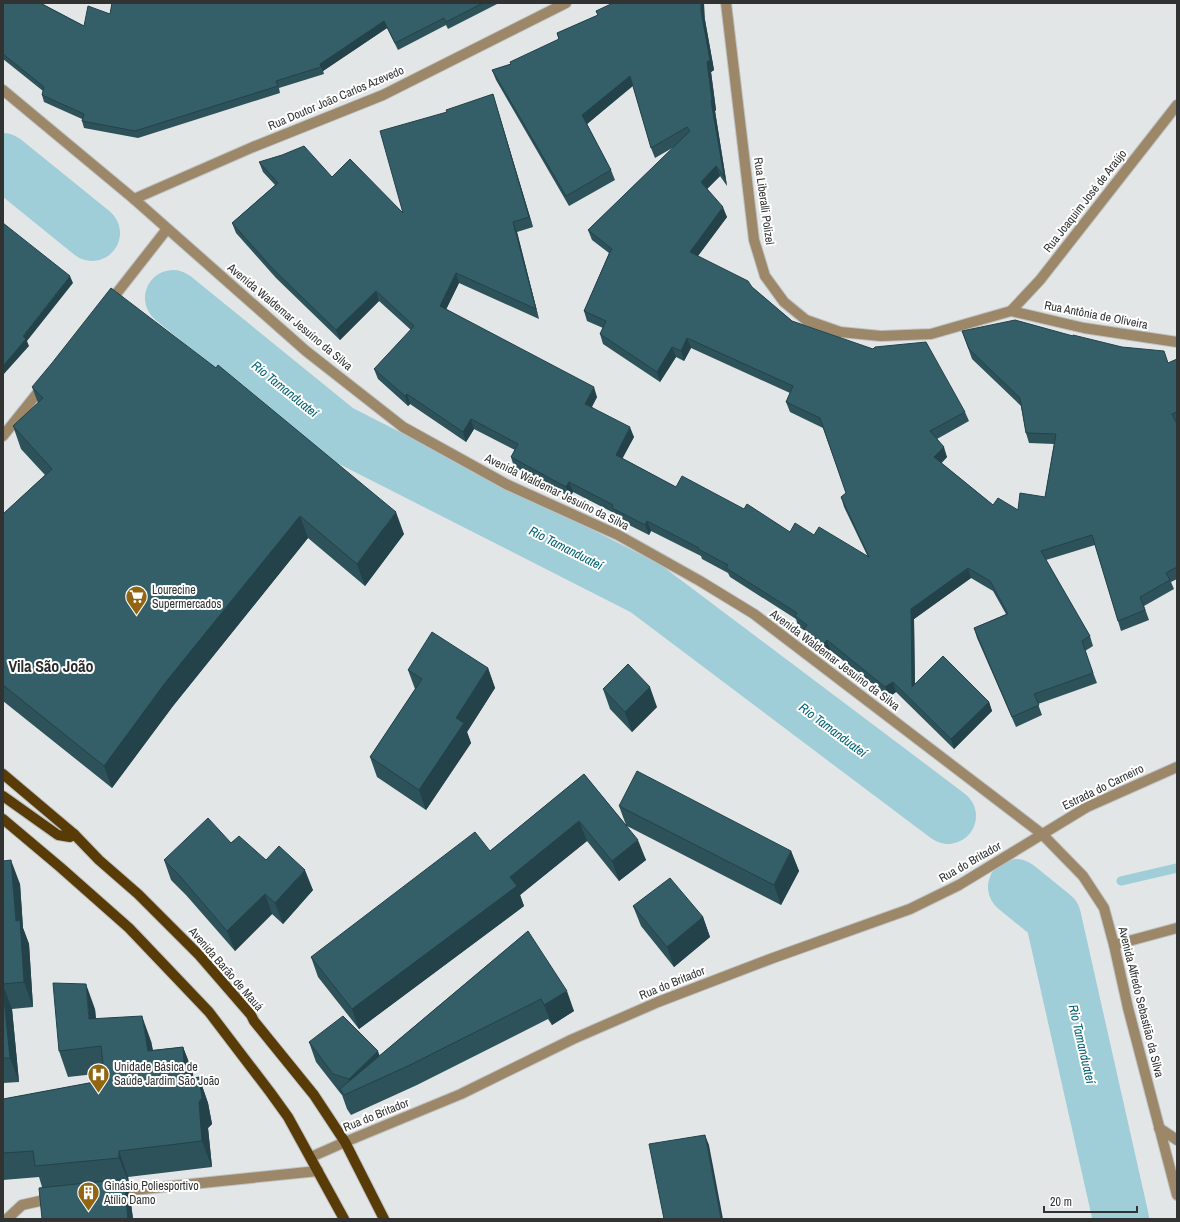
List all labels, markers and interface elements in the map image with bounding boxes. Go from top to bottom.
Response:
street label: Rua Doutor João Carlos Azevedo [266,62,406,134]
street label: Rua Joaquim José de Araújo [1040,146,1130,256]
street label: Rua Liberalli Polizel [750,156,778,246]
street label: Avenida Waldemar Jesuíno da Silva [223,259,356,374]
street label: Rua Antônia de Oliveira [1043,297,1150,333]
water label: Rio Tamanduateí [248,357,323,422]
street label: Avenida Waldemar Jesuíno da Silva [481,450,632,534]
water label: Rio Tamanduateí [526,522,607,574]
place label: Lourecine Supermercados [152,582,222,612]
supermarket icon: Lourecine Supermercados [124,584,150,617]
street label: Avenida Waldemar Jesuíno da Silva [766,605,904,714]
district label: Vila São João [8,655,94,677]
water label: Rio Tamanduateí [796,699,871,762]
street label: Estrada do Carneiro [1060,760,1146,814]
street label: Rua do Britador [936,837,1005,886]
street label: Avenida Barão de Mauá [185,923,267,1015]
street label: Avenida Alfredo Sebastião da Silva [1114,924,1168,1079]
street label: Rua do Britador [637,962,708,1003]
water label: Rio Tamanduateí [1065,1003,1100,1086]
place label: Unidade Básica de Saúde Jardim São João [114,1059,220,1089]
hospital icon: Unidade Básica de Saúde Jardim São João [86,1061,112,1094]
street label: Rua do Britador [341,1094,412,1135]
place label: Ginásio Poliesportivo Atílio Damo [103,1178,199,1208]
building icon: Ginásio Poliesportivo Atílio Damo [76,1180,102,1213]
scale bar [1044,1188,1137,1214]
text: 20 m [1050,1194,1072,1210]

